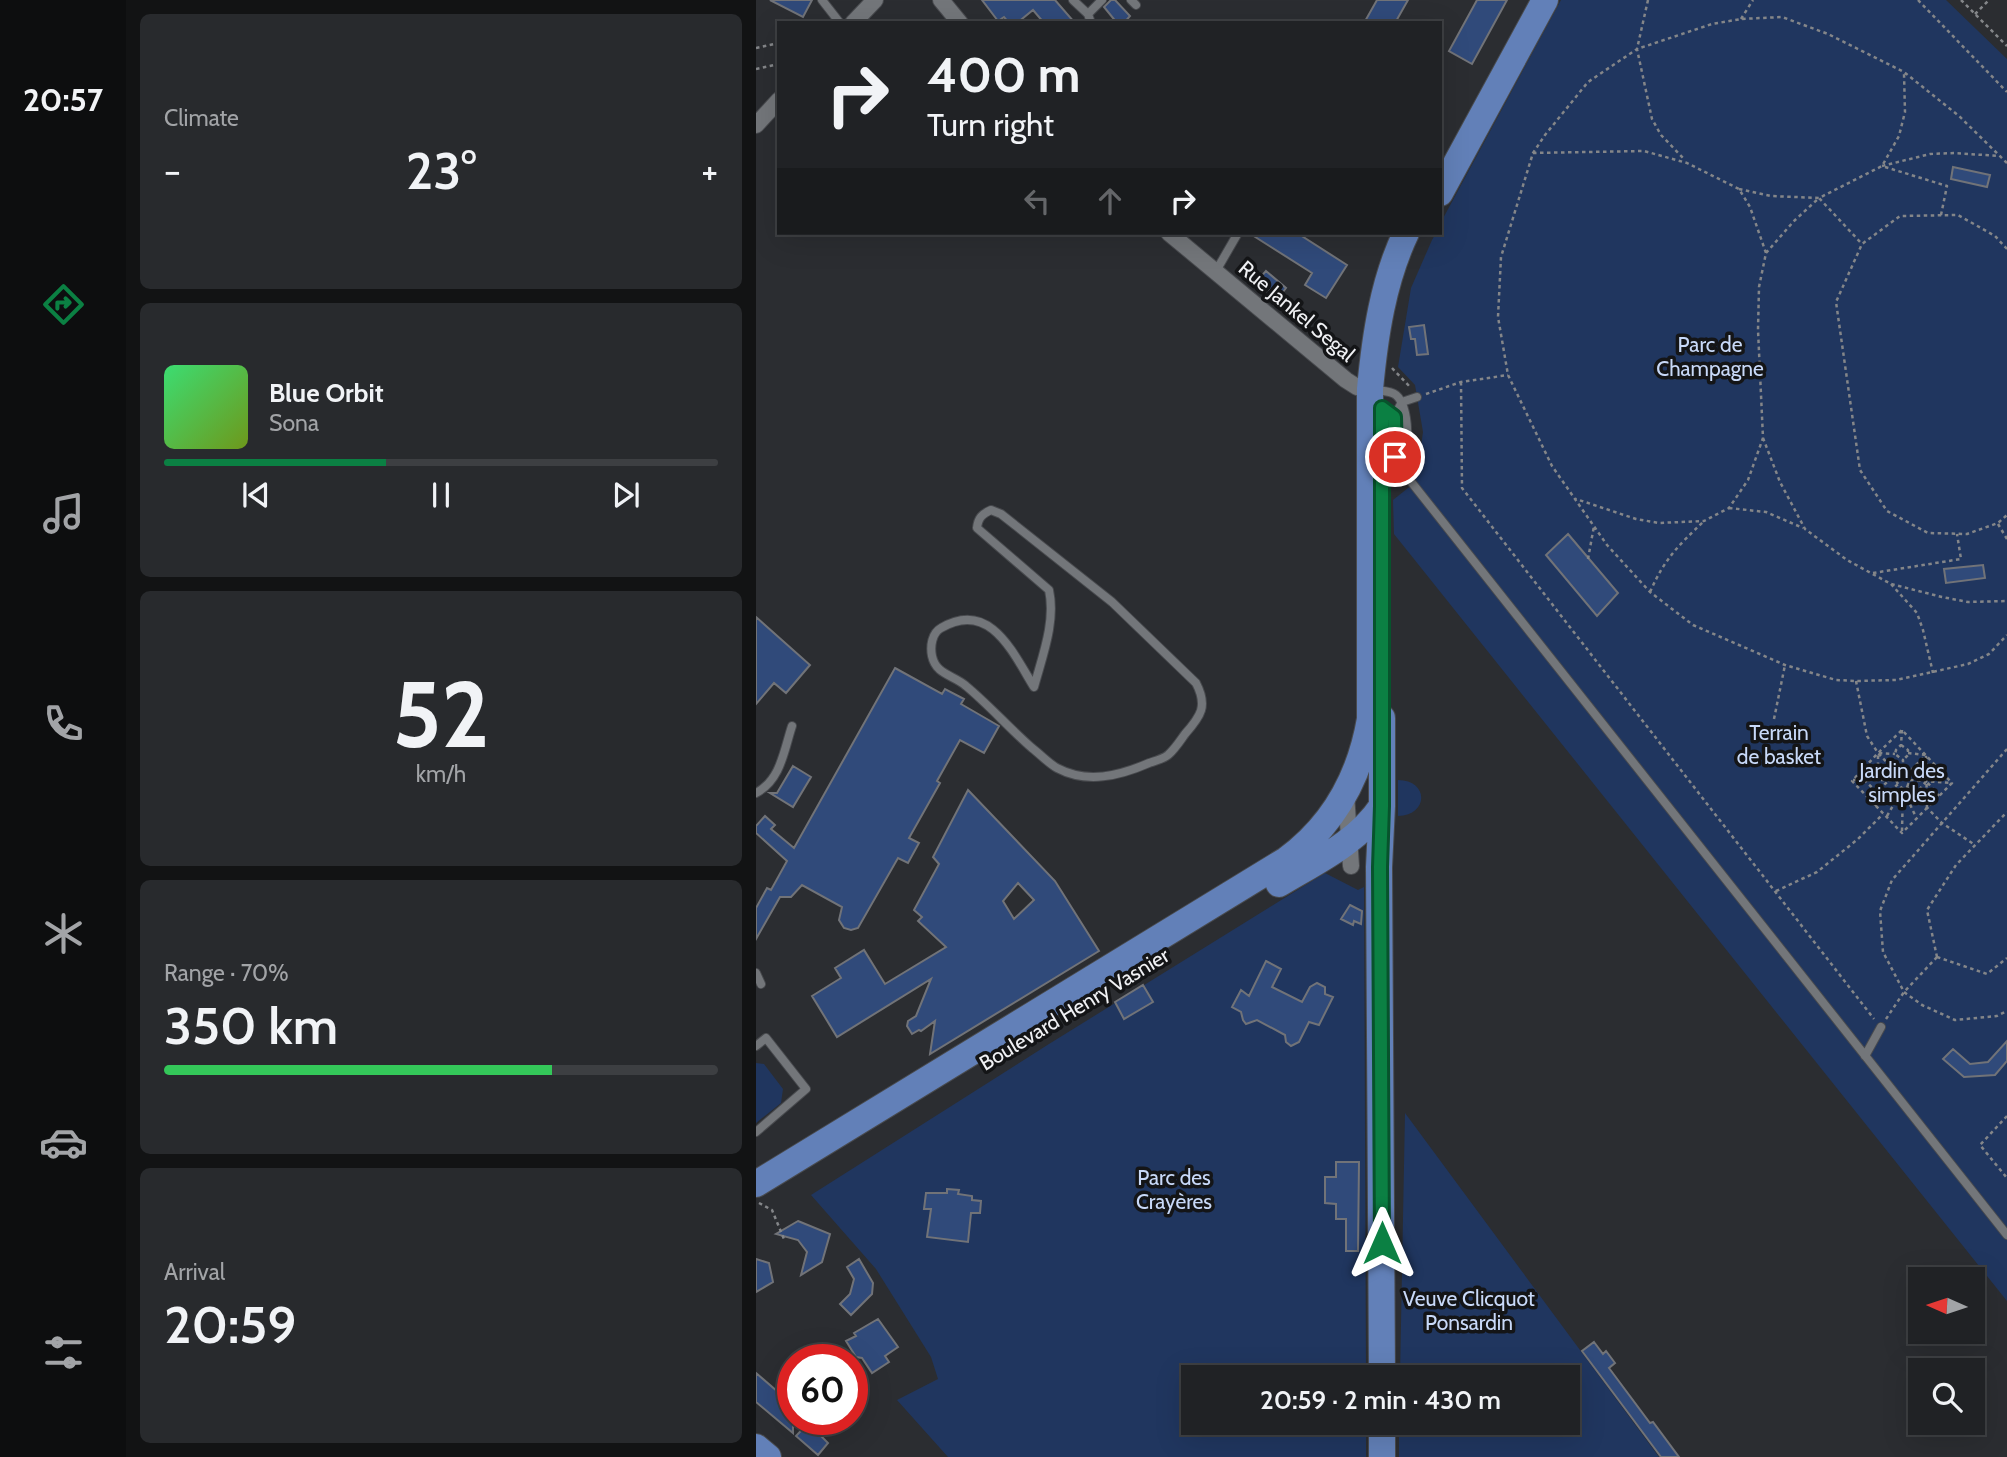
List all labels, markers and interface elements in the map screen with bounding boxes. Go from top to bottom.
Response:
text: 400 m [927,45,1080,104]
icon: right [812,49,903,140]
text: 20:57 [23,80,103,119]
text: Climate [164,104,239,132]
text: Turn right [927,105,1054,144]
text: 23° [406,139,476,202]
text: − [164,147,181,194]
text: + [701,147,718,194]
icon: left [1018,182,1056,220]
icon: ahead [1091,182,1129,220]
icon: right [1164,182,1202,220]
street label: Rue Jankel Segal [1234,255,1360,367]
icon: directions [39,280,88,329]
park label: Parc de Champagne [1656,332,1764,381]
text: Blue Orbit [269,377,384,409]
text: Sona [269,409,319,437]
pin [1365,427,1425,487]
icon: arrive [1376,438,1414,476]
icon: previous [237,476,275,514]
icon: pause [422,476,460,514]
icon: next [607,476,645,514]
icon: music [39,489,88,538]
text: 52 [392,659,490,770]
icon: phone [39,699,88,748]
park label: Terrain de basket [1737,720,1821,769]
park label: Jardin des simples [1858,758,1945,807]
text: km/h [416,760,466,788]
icon: climate [39,909,88,958]
street label: Boulevard Henry Vasnier [975,942,1174,1076]
text: Range · 70% [164,959,289,987]
text: 350 km [164,994,338,1057]
icon: car [39,1118,88,1167]
park label: Parc des Crayères [1136,1165,1212,1214]
position arrow [1345,1206,1419,1280]
text: Arrival [164,1258,225,1286]
north arrow [1908,1267,1984,1344]
map controls [1908,1267,1985,1435]
park label: Veuve Clicquot Ponsardin [1403,1286,1535,1335]
text: 20:59 [164,1293,297,1356]
icon: filters [39,1328,88,1377]
speed limit sign: 60 [777,1344,868,1435]
button: search [1908,1358,1985,1435]
text: 20:59 · 2 min · 430 m [1260,1384,1501,1416]

